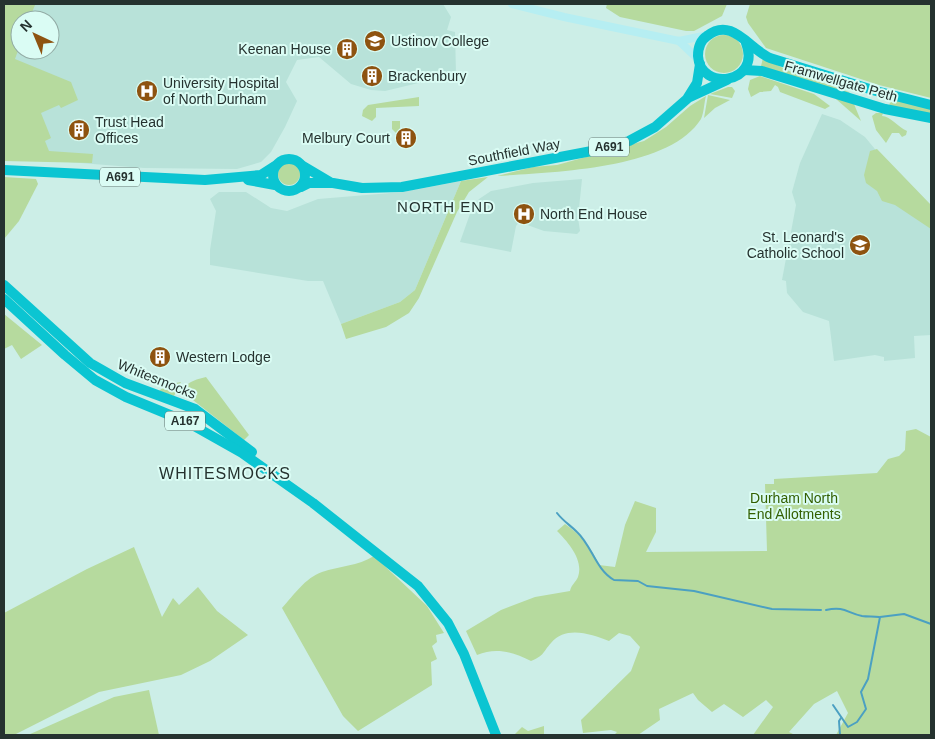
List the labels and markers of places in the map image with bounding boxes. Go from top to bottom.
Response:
school or university icon: Ustinov College [363,29,387,53]
place label: Ustinov College [391,33,489,49]
building icon: Keenan House [335,37,359,61]
place label: Keenan House [238,41,331,57]
building icon: Brackenbury [360,64,384,88]
place label: Brackenbury [388,68,467,84]
place label: University Hospital of North Durham [163,75,279,107]
hospital icon: University Hospital of North Durham [135,79,159,103]
place label: Trust Head Offices [95,114,164,146]
building icon: Trust Head Offices [67,118,91,142]
building icon: Melbury Court [394,126,418,150]
place label: Melbury Court [302,130,390,146]
hospital icon: North End House [512,202,536,226]
place label: North End House [540,206,648,222]
place label: St. Leonard's Catholic School [747,229,844,261]
school or university icon: St. Leonard's Catholic School [848,233,872,257]
building icon: Western Lodge [148,345,172,369]
place label: Western Lodge [176,349,271,365]

